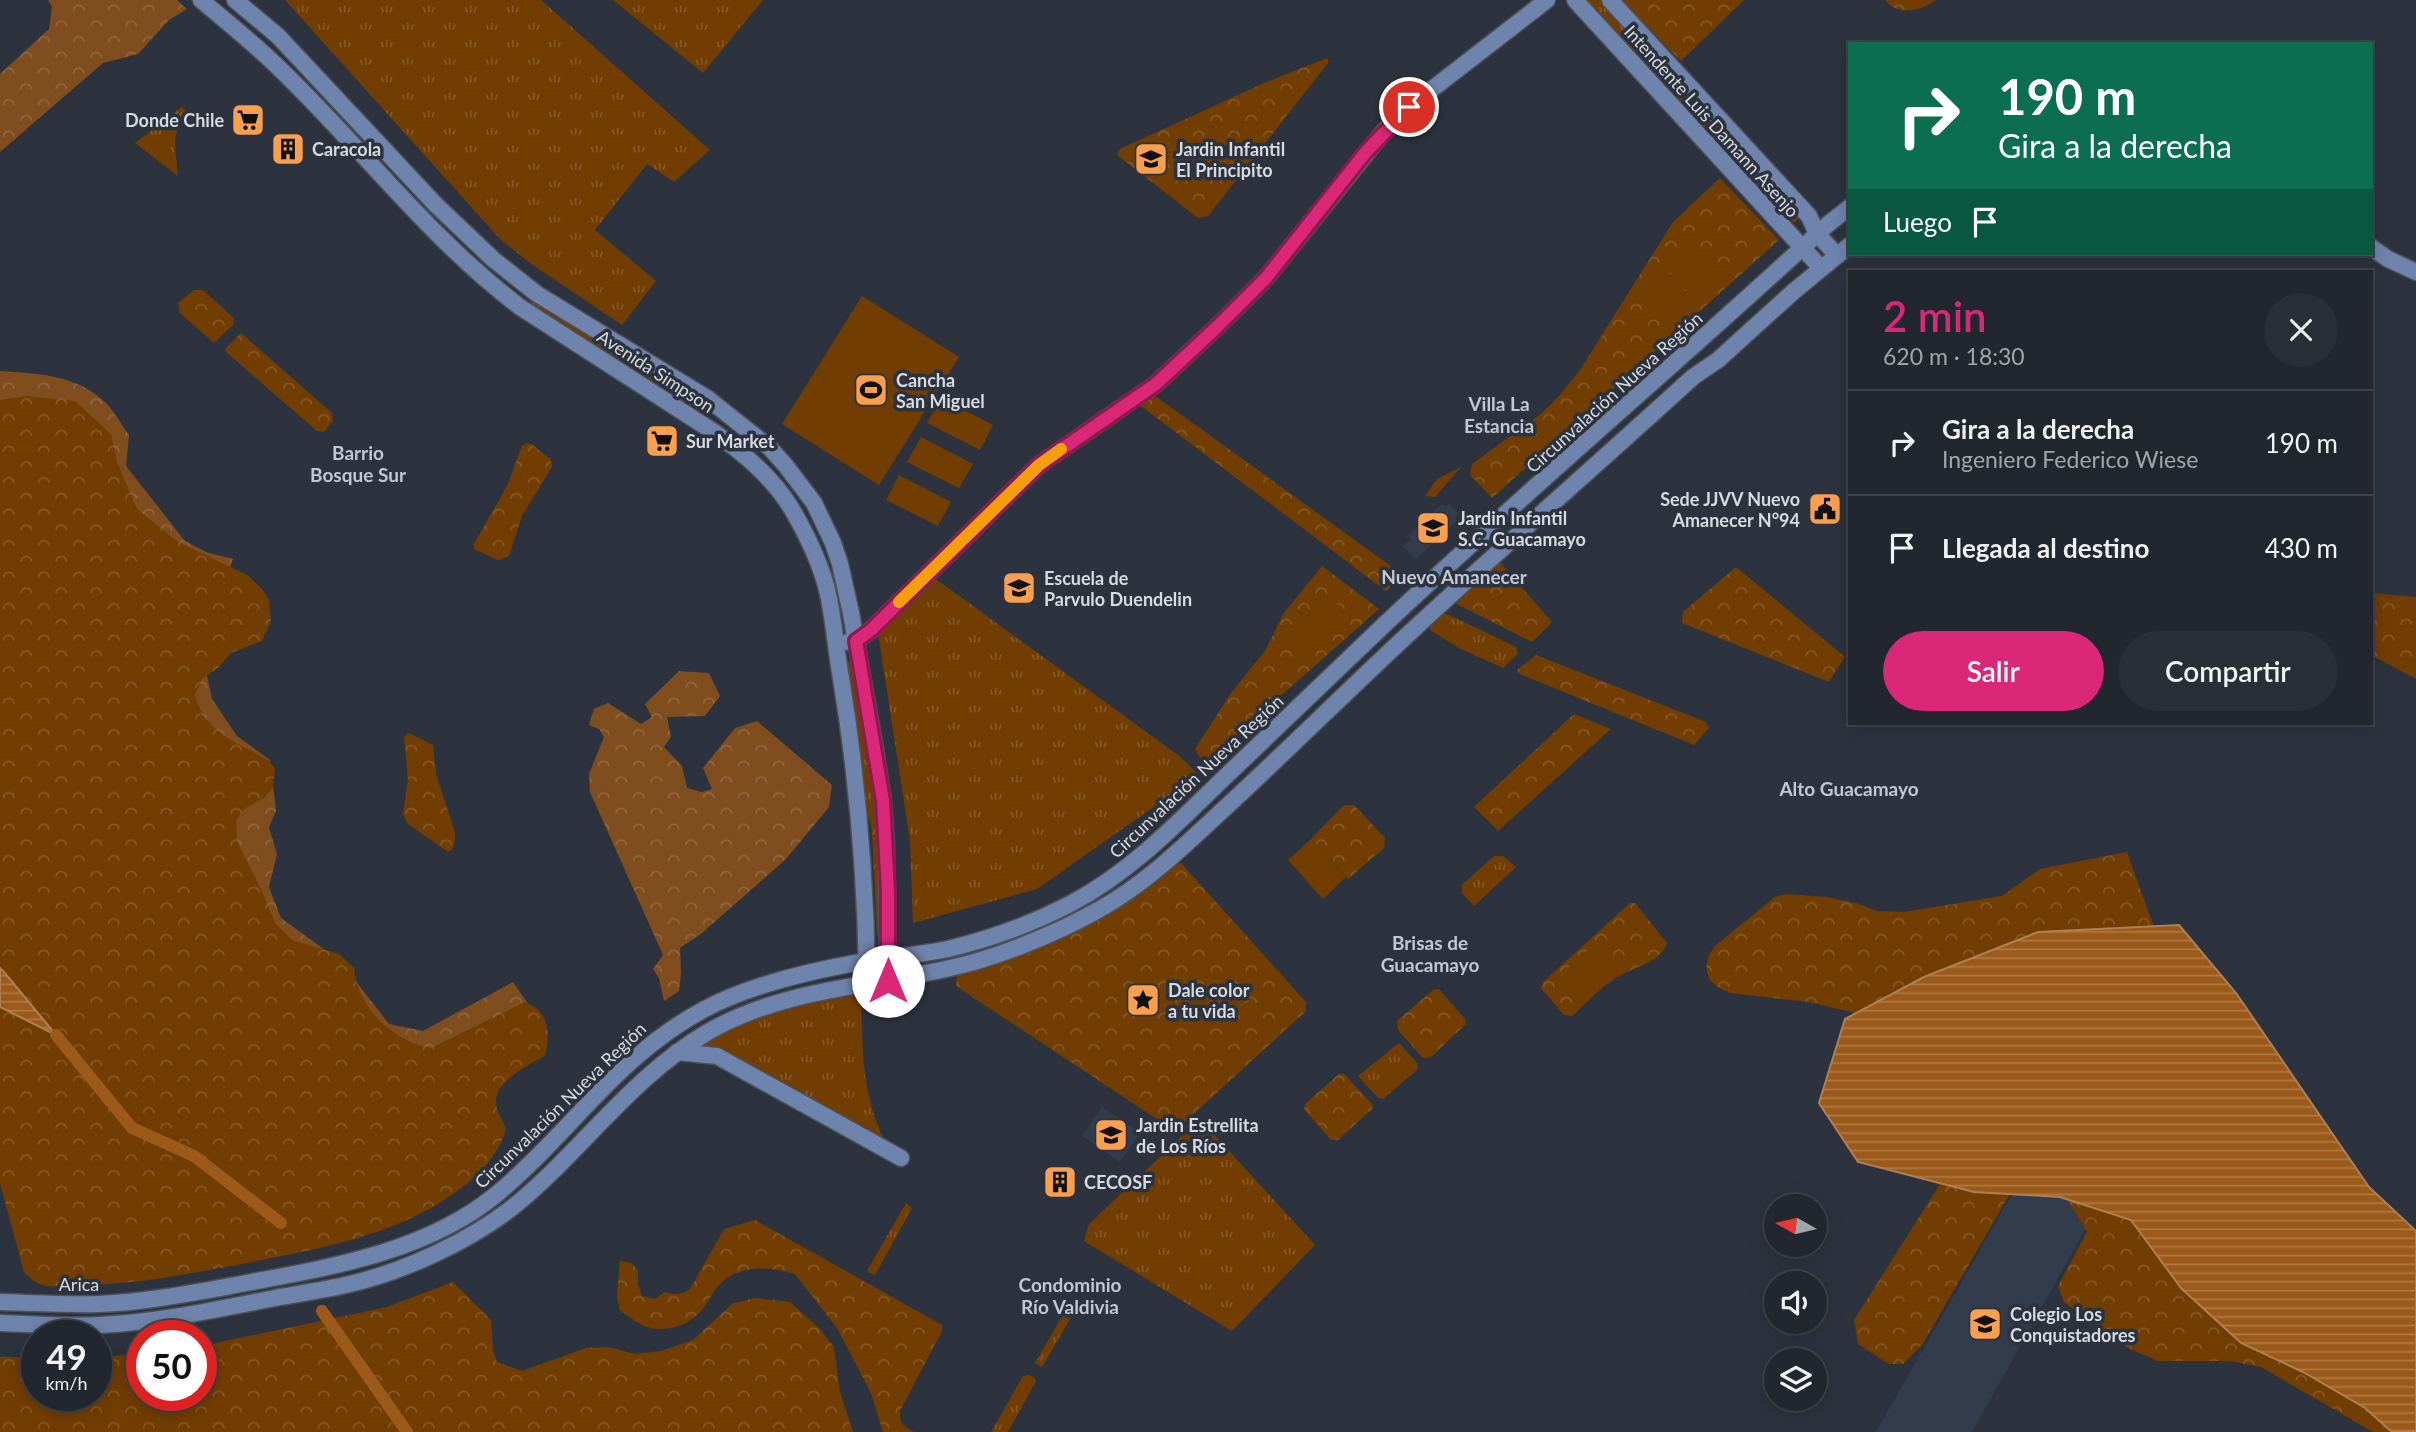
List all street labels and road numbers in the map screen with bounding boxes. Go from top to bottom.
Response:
street label: Intendente Luis Damann Asenjo [1620,21,1804,221]
street label: Circunvalación Nueva Región [1521,307,1707,477]
street label: Avenida Simpson [593,325,719,417]
street label: Circunvalación Nueva Región [1104,690,1288,862]
street label: Circunvalación Nueva Región [470,1017,650,1193]
street label: Arica [59,1273,99,1295]

